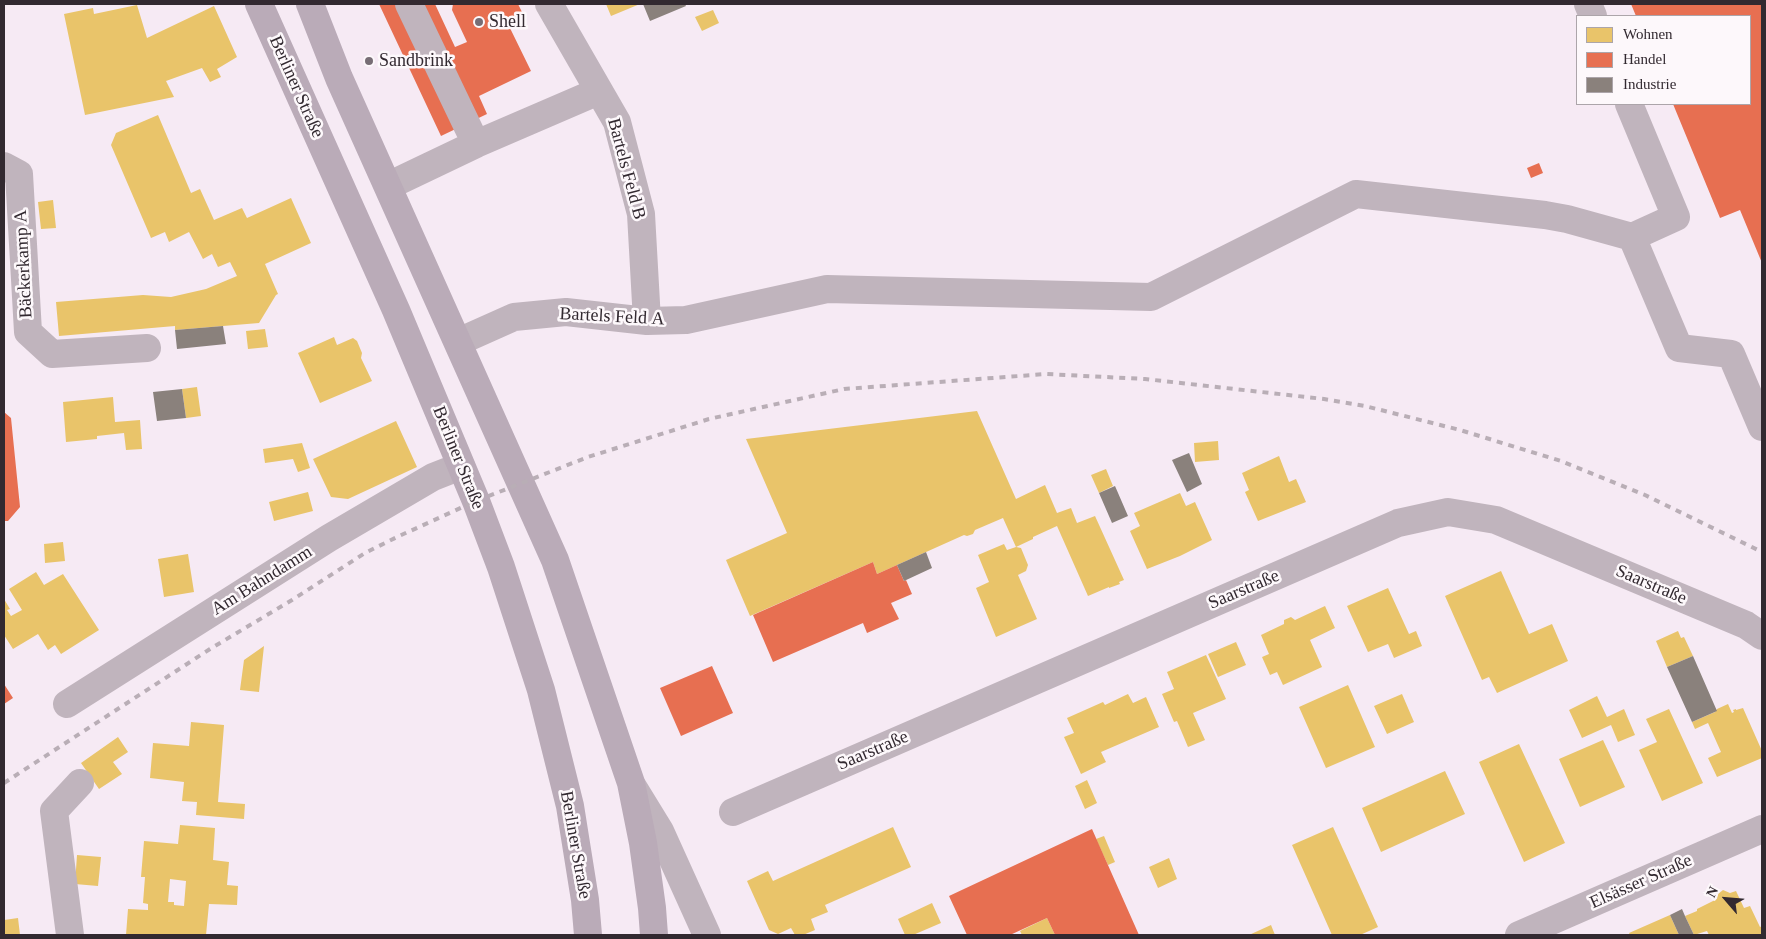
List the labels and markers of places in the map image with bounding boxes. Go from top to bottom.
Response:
place label: Shell [489,11,526,33]
marker: Shell [473,16,485,28]
place label: Sandbrink [379,50,453,72]
marker: Sandbrink [363,55,375,67]

